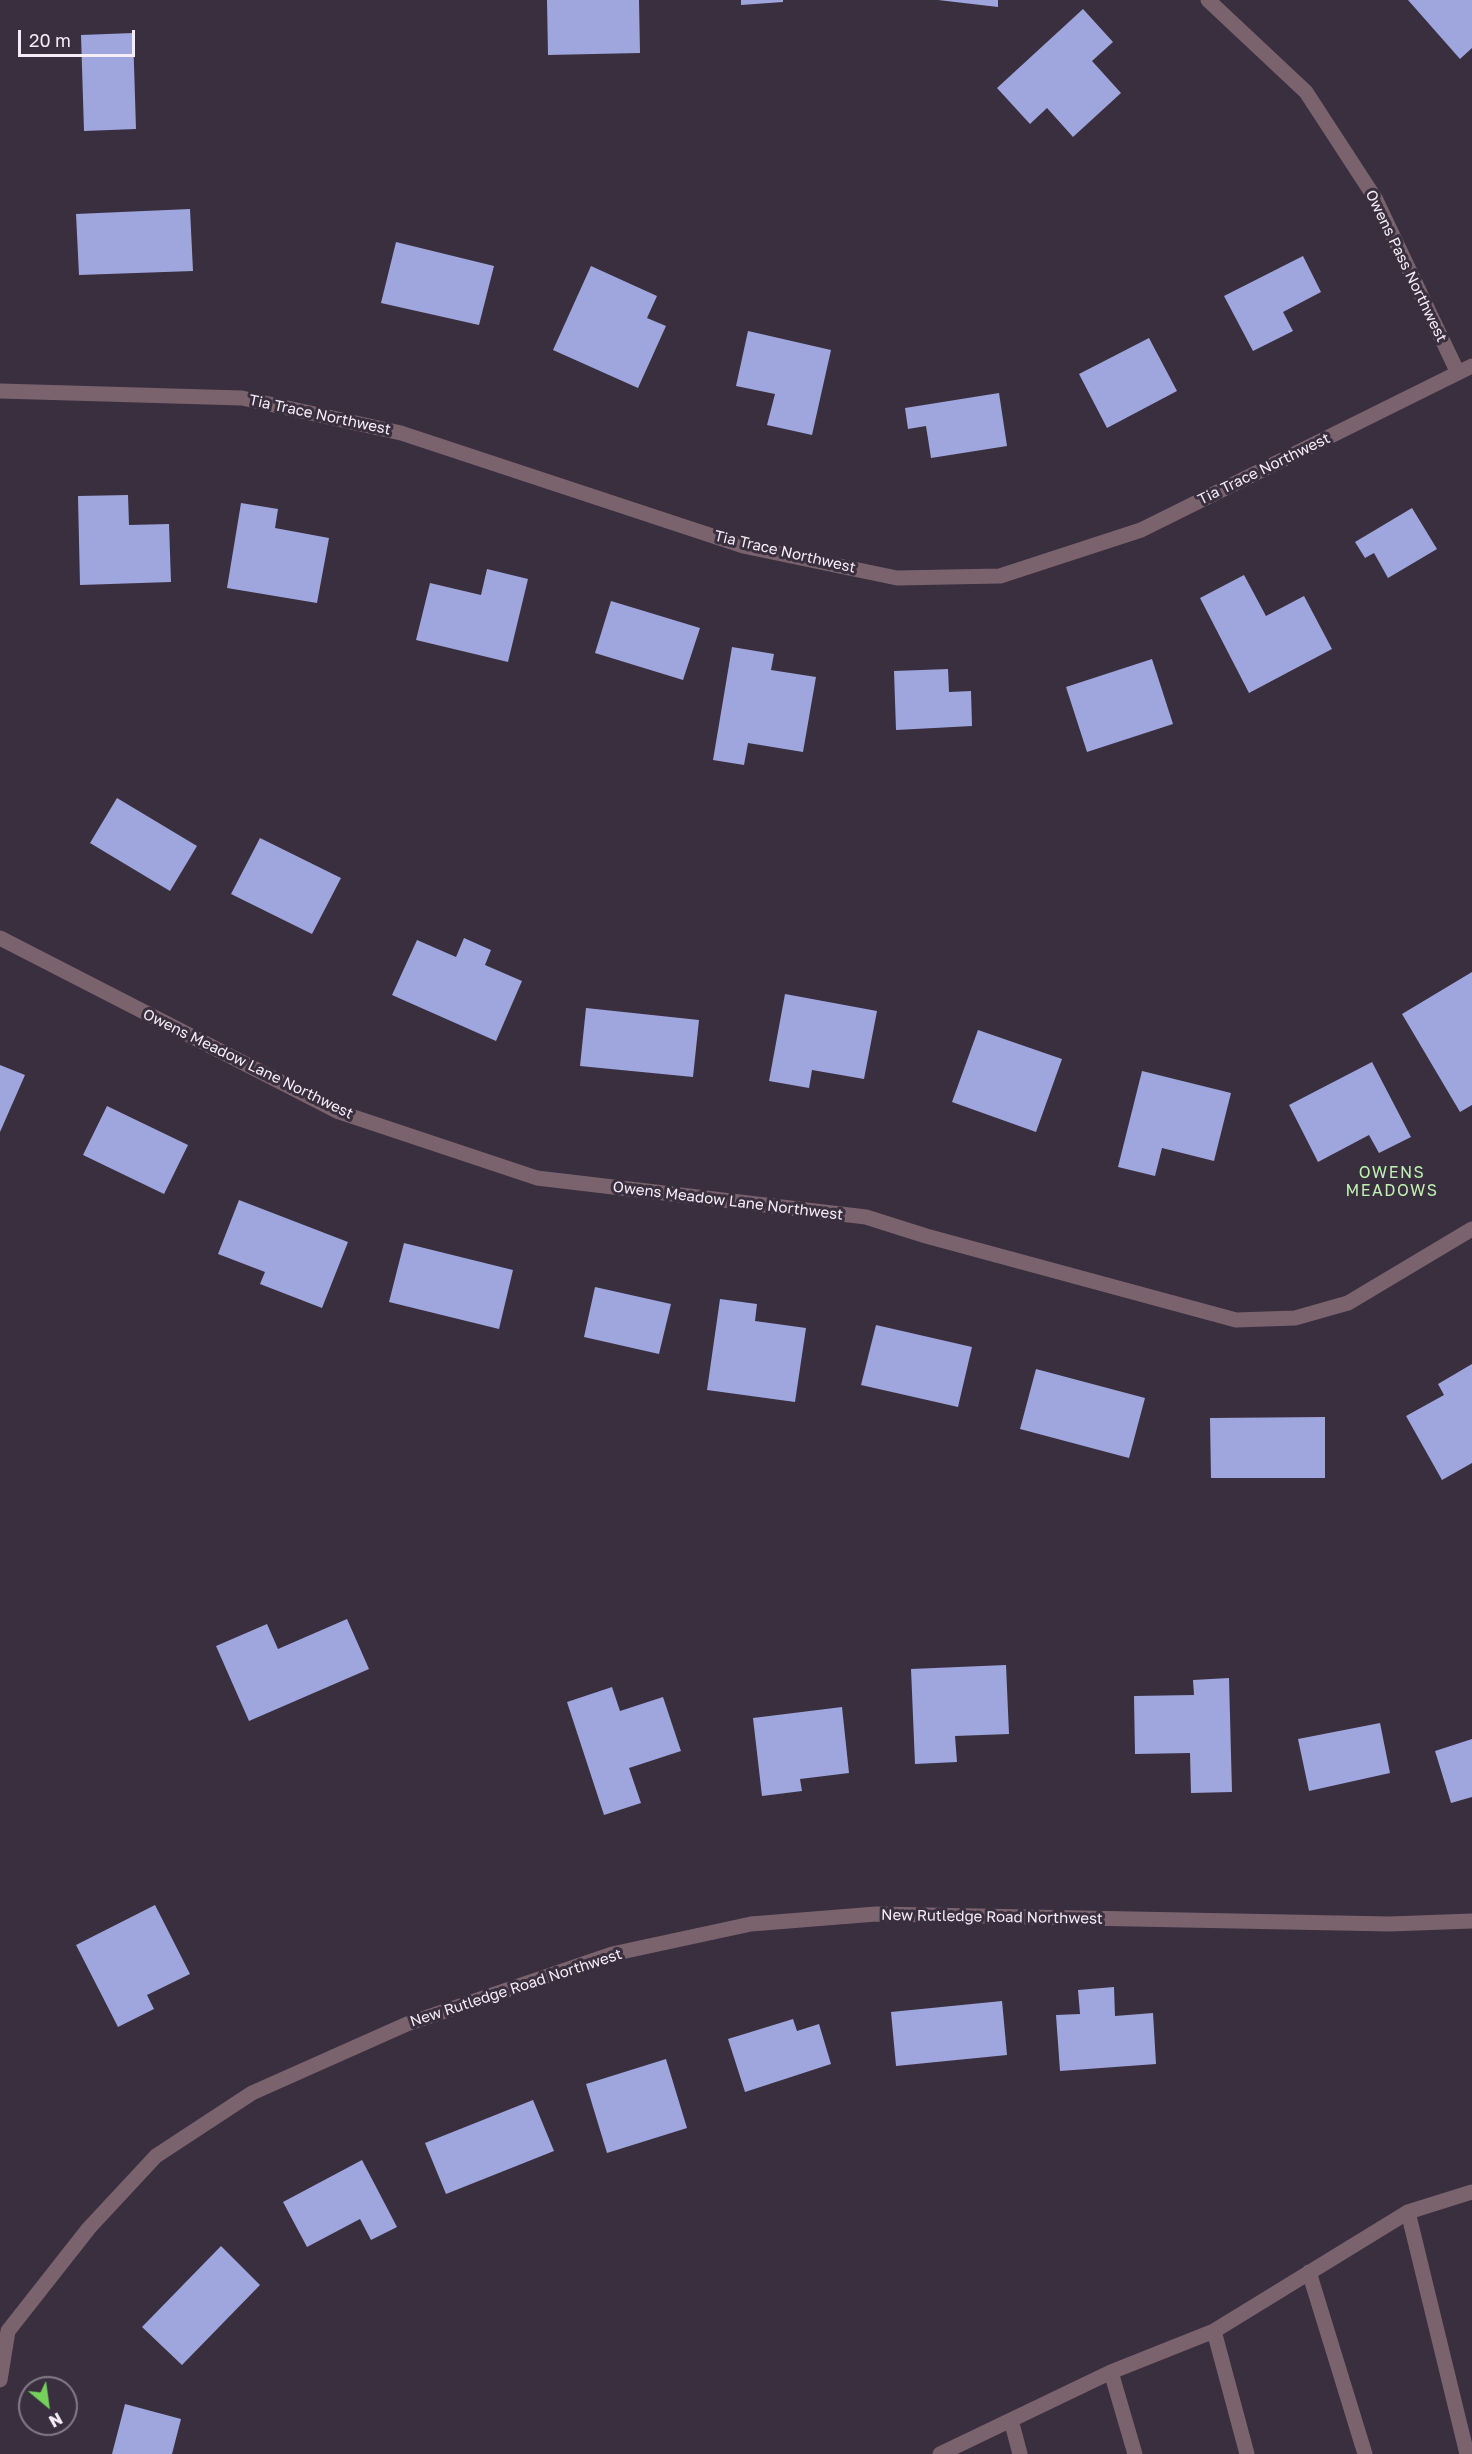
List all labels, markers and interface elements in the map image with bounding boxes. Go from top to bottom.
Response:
scale bar [21,18,138,56]
text: 20 m [29,29,71,51]
street label: Owens Pass Northwest [1361,187,1451,345]
street label: Tia Trace Northwest [247,391,393,439]
street label: Tia Trace Northwest [1195,429,1333,509]
street label: Tia Trace Northwest [713,527,857,577]
street label: Owens Meadow Lane Northwest [140,1005,356,1123]
district label: OWENS MEADOWS [1345,1163,1439,1201]
street label: Owens Meadow Lane Northwest [612,1178,844,1224]
street label: New Rutledge Road Northwest [881,1906,1103,1928]
street label: New Rutledge Road Northwest [408,1945,624,2031]
north arrow [18,2376,78,2436]
text: N [46,2408,66,2432]

